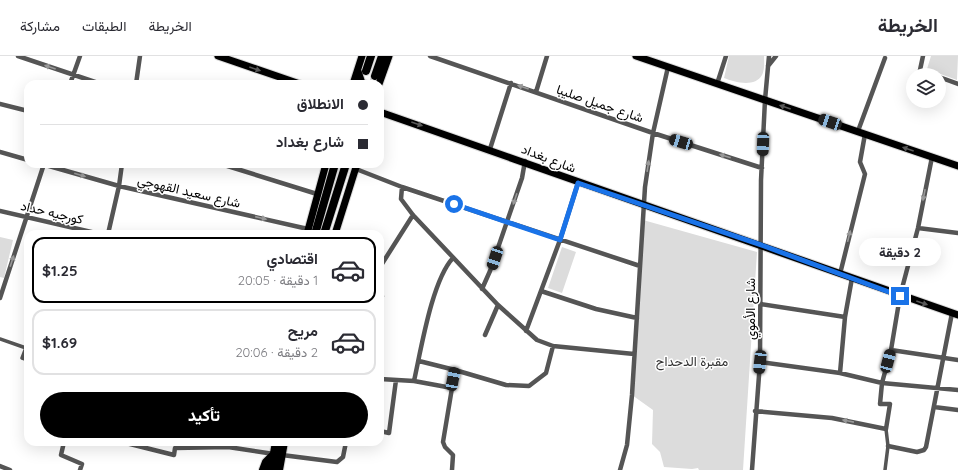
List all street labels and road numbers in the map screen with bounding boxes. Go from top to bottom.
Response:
street label: شارع جميل صليبا [554,81,646,127]
street label: شارع بغداد [519,140,579,178]
street label: شارع سعيد القهوجي [135,171,242,214]
street label: كورجيه حداد [19,197,85,228]
street label: شارع الأموي [742,278,761,340]

